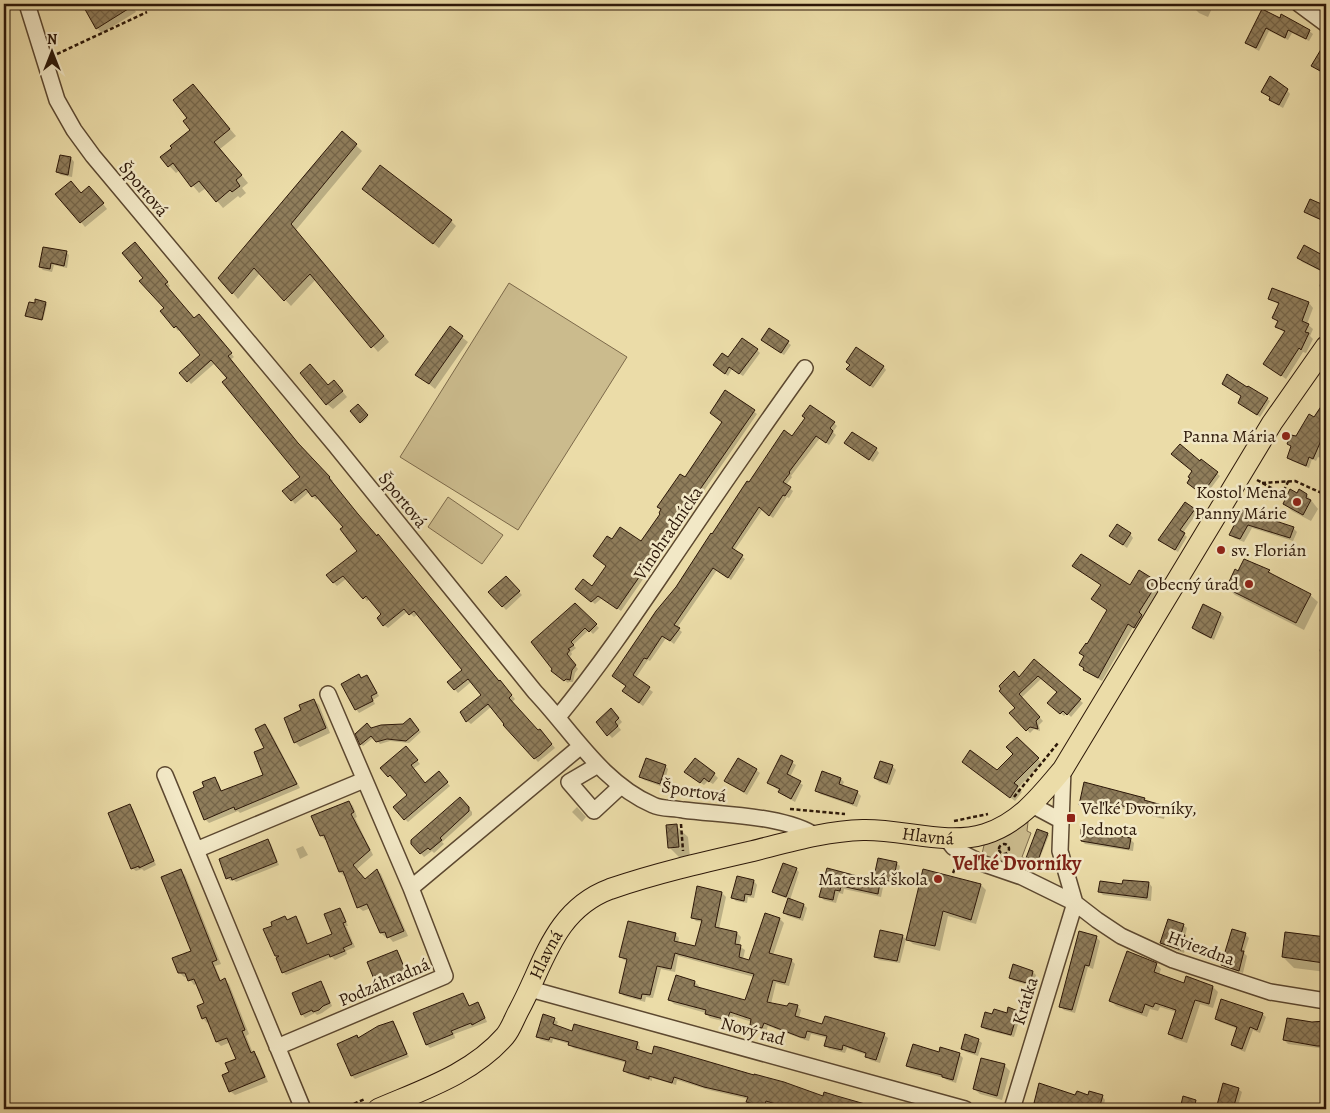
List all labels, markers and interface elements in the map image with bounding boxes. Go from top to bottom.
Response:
north arrow [28,28,78,78]
text: N [47,30,57,49]
street label: Športová [114,156,175,222]
place label: Panna Mária [1183,424,1277,448]
marker: Panna Mária [1280,430,1292,442]
street label: Športová [373,467,433,534]
place label: Kostol Mena Panny Márie [1195,480,1288,525]
street label: Vinohradnícka [627,481,709,585]
marker: Kostol Mena Panny Márie [1291,496,1303,508]
place label: sv. Florián [1231,538,1307,562]
marker: sv. Florián [1215,544,1227,556]
place label: Obecný úrad [1146,572,1239,596]
marker: Obecný úrad [1243,578,1255,590]
street label: Športová [660,774,729,808]
place label: Veľké Dvorníky, Jednota [1080,796,1197,841]
marker: Veľké Dvorníky, Jednota [1065,812,1077,824]
street label: Hlavná [900,821,955,850]
district label: Veľké Dvorníky [952,850,1082,877]
place label: Materská škola [818,867,929,891]
marker: Materská škola [932,873,944,885]
street label: Hlavná [523,925,569,983]
street label: Hviezdna [1164,925,1239,972]
street label: Podzáhradná [335,952,434,1012]
street label: Krátka [1006,973,1044,1028]
street label: Nový rad [718,1011,788,1051]

